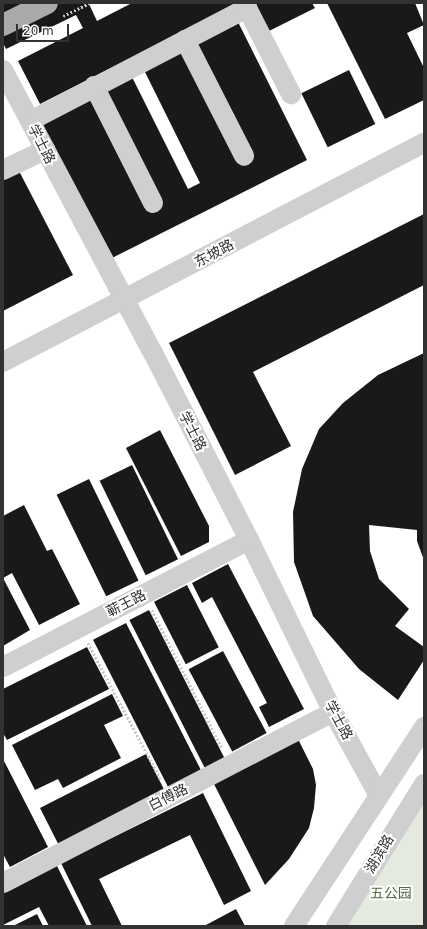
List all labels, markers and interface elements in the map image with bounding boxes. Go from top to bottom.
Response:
scale bar [18,16,71,42]
text: 20 m [23,24,54,38]
street label: 学士路 [25,121,59,167]
street label: 东坡路 [192,236,236,270]
street label: 学士路 [176,408,210,454]
street label: 蕲王路 [103,586,149,620]
street label: 学士路 [322,698,356,742]
street label: 白傅路 [145,780,191,814]
street label: 湖滨路 [361,832,397,876]
park label: 五公园 [370,885,412,901]

